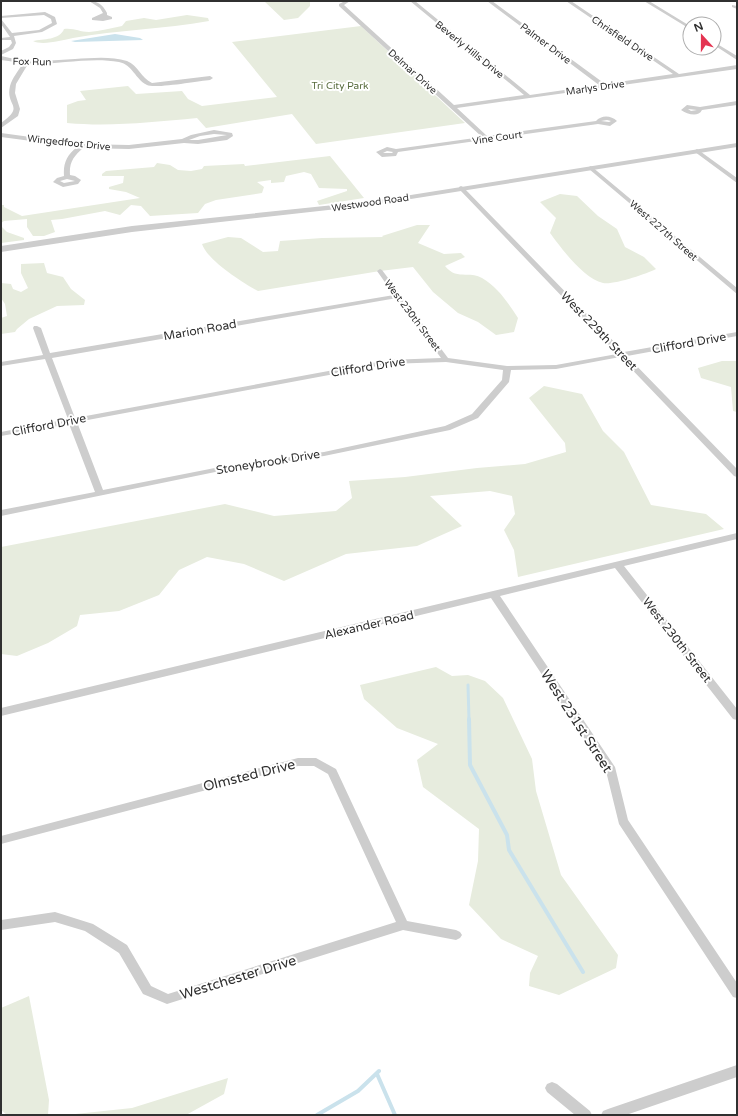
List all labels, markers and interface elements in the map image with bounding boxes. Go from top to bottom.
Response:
street label: Chrisfield Drive [589,14,656,64]
north arrow [682,16,722,56]
street label: Beverly Hills Drive [433,18,506,81]
text: N [692,19,705,35]
street label: Palmer Drive [518,21,573,67]
street label: Delmar Drive [386,47,439,97]
street label: Fox Run [12,56,52,68]
street label: Marlys Drive [565,78,626,98]
park label: Tri City Park [312,80,369,92]
street label: Vine Court [471,129,523,147]
street label: Wingedfoot Drive [27,133,111,153]
street label: Westwood Road [331,192,410,214]
street label: West 227th Street [627,198,700,264]
street label: West 230th Street [381,277,443,354]
street label: West 229th Street [558,289,640,373]
street label: Marion Road [162,317,238,343]
street label: Clifford Drive [651,330,727,356]
street label: Clifford Drive [330,354,406,380]
street label: Clifford Drive [11,411,87,439]
street label: Stoneybrook Drive [215,447,321,477]
street label: West 230th Street [640,595,715,686]
street label: Alexander Road [323,608,415,642]
street label: West 231st Street [537,667,617,776]
street label: Olmsted Drive [201,756,297,795]
street label: Westchester Drive [178,952,298,1003]

